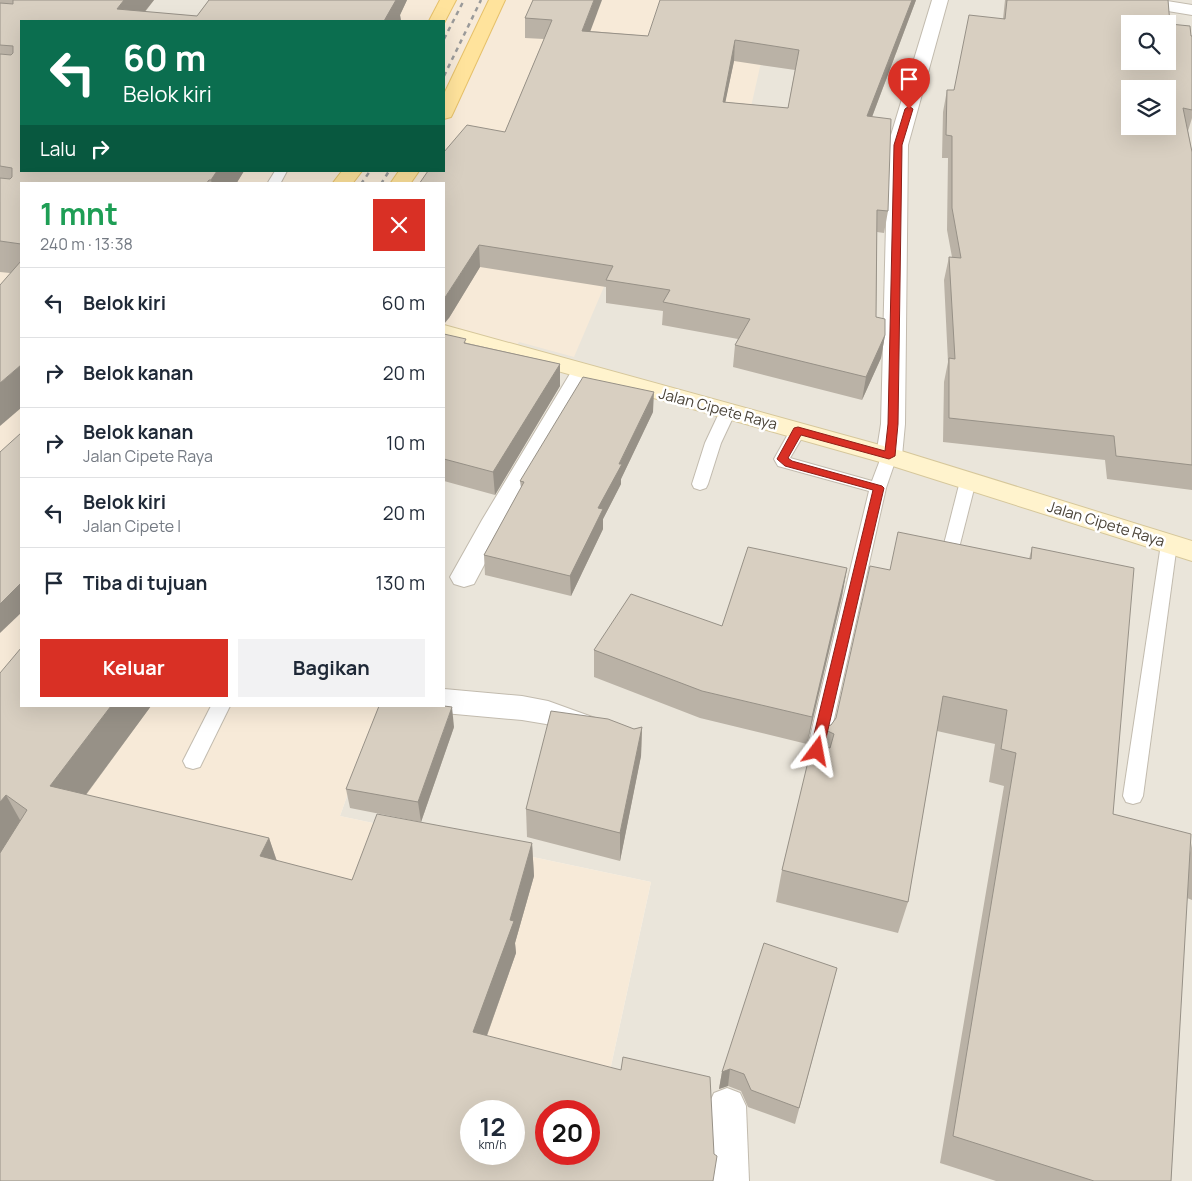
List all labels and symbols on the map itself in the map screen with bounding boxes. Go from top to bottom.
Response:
pin [888,58,930,109]
street label: Jalan Cipete Raya [657,383,780,434]
street label: Jalan Cipete Raya [1045,496,1167,551]
position arrow [790,724,842,776]
speed limit sign: 20 [535,1100,600,1165]

